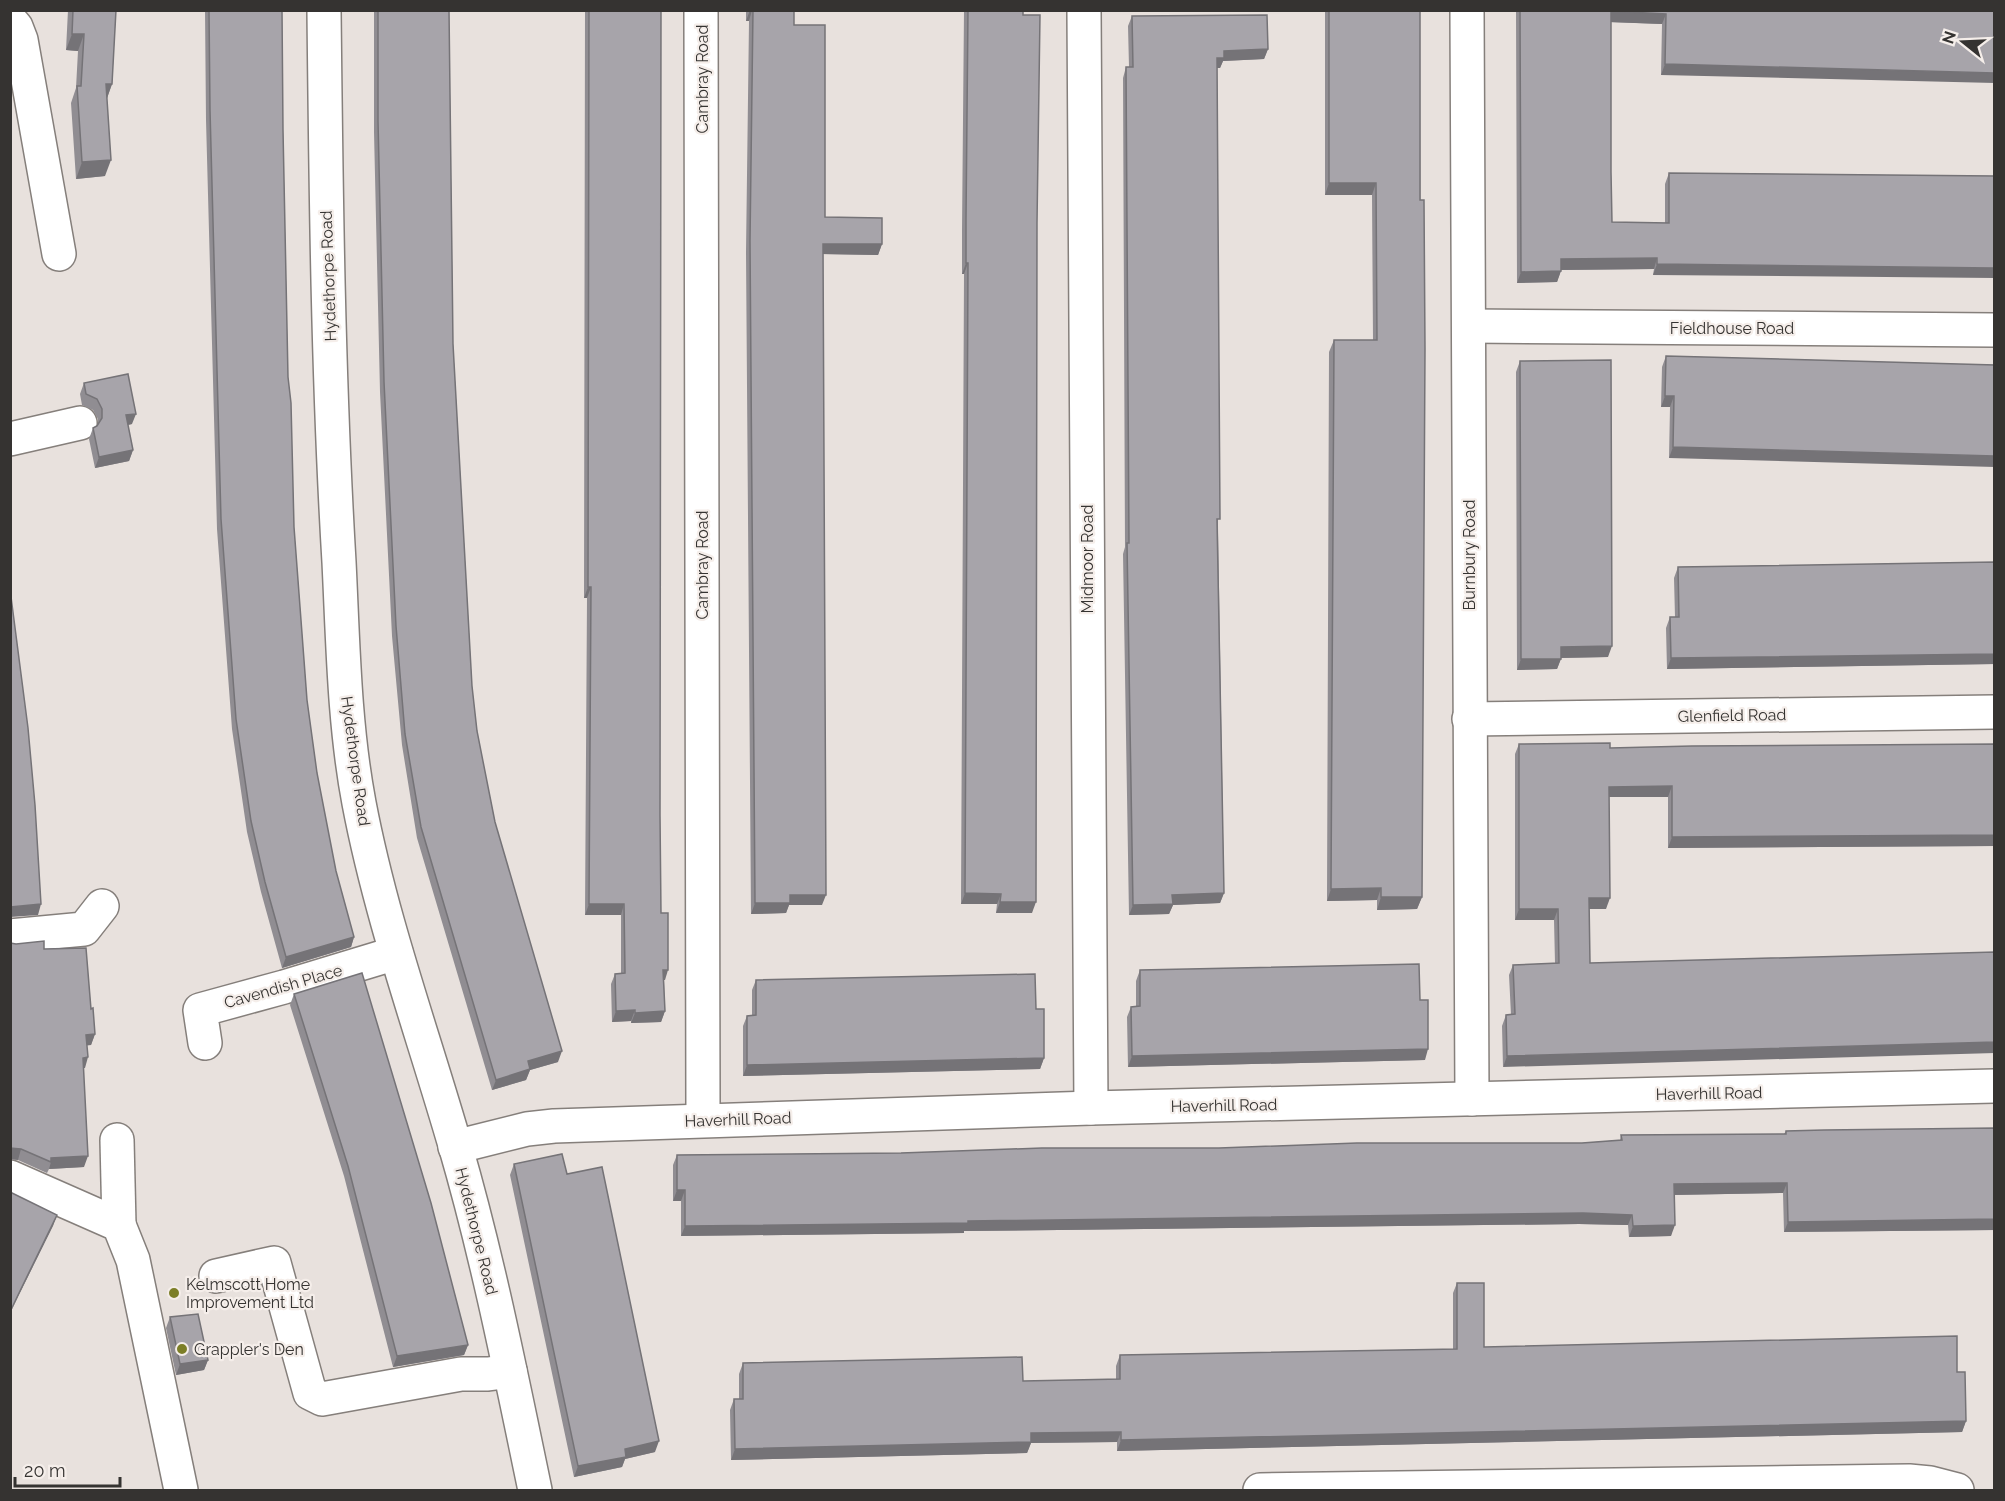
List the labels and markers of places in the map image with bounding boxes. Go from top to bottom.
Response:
place label: Kelmscott Home Improvement Ltd [186,1275,314,1312]
marker: Kelmscott Home Improvement Ltd [167,1286,181,1300]
place label: Grappler's Den [194,1340,304,1359]
marker: Grappler's Den [175,1342,189,1356]

